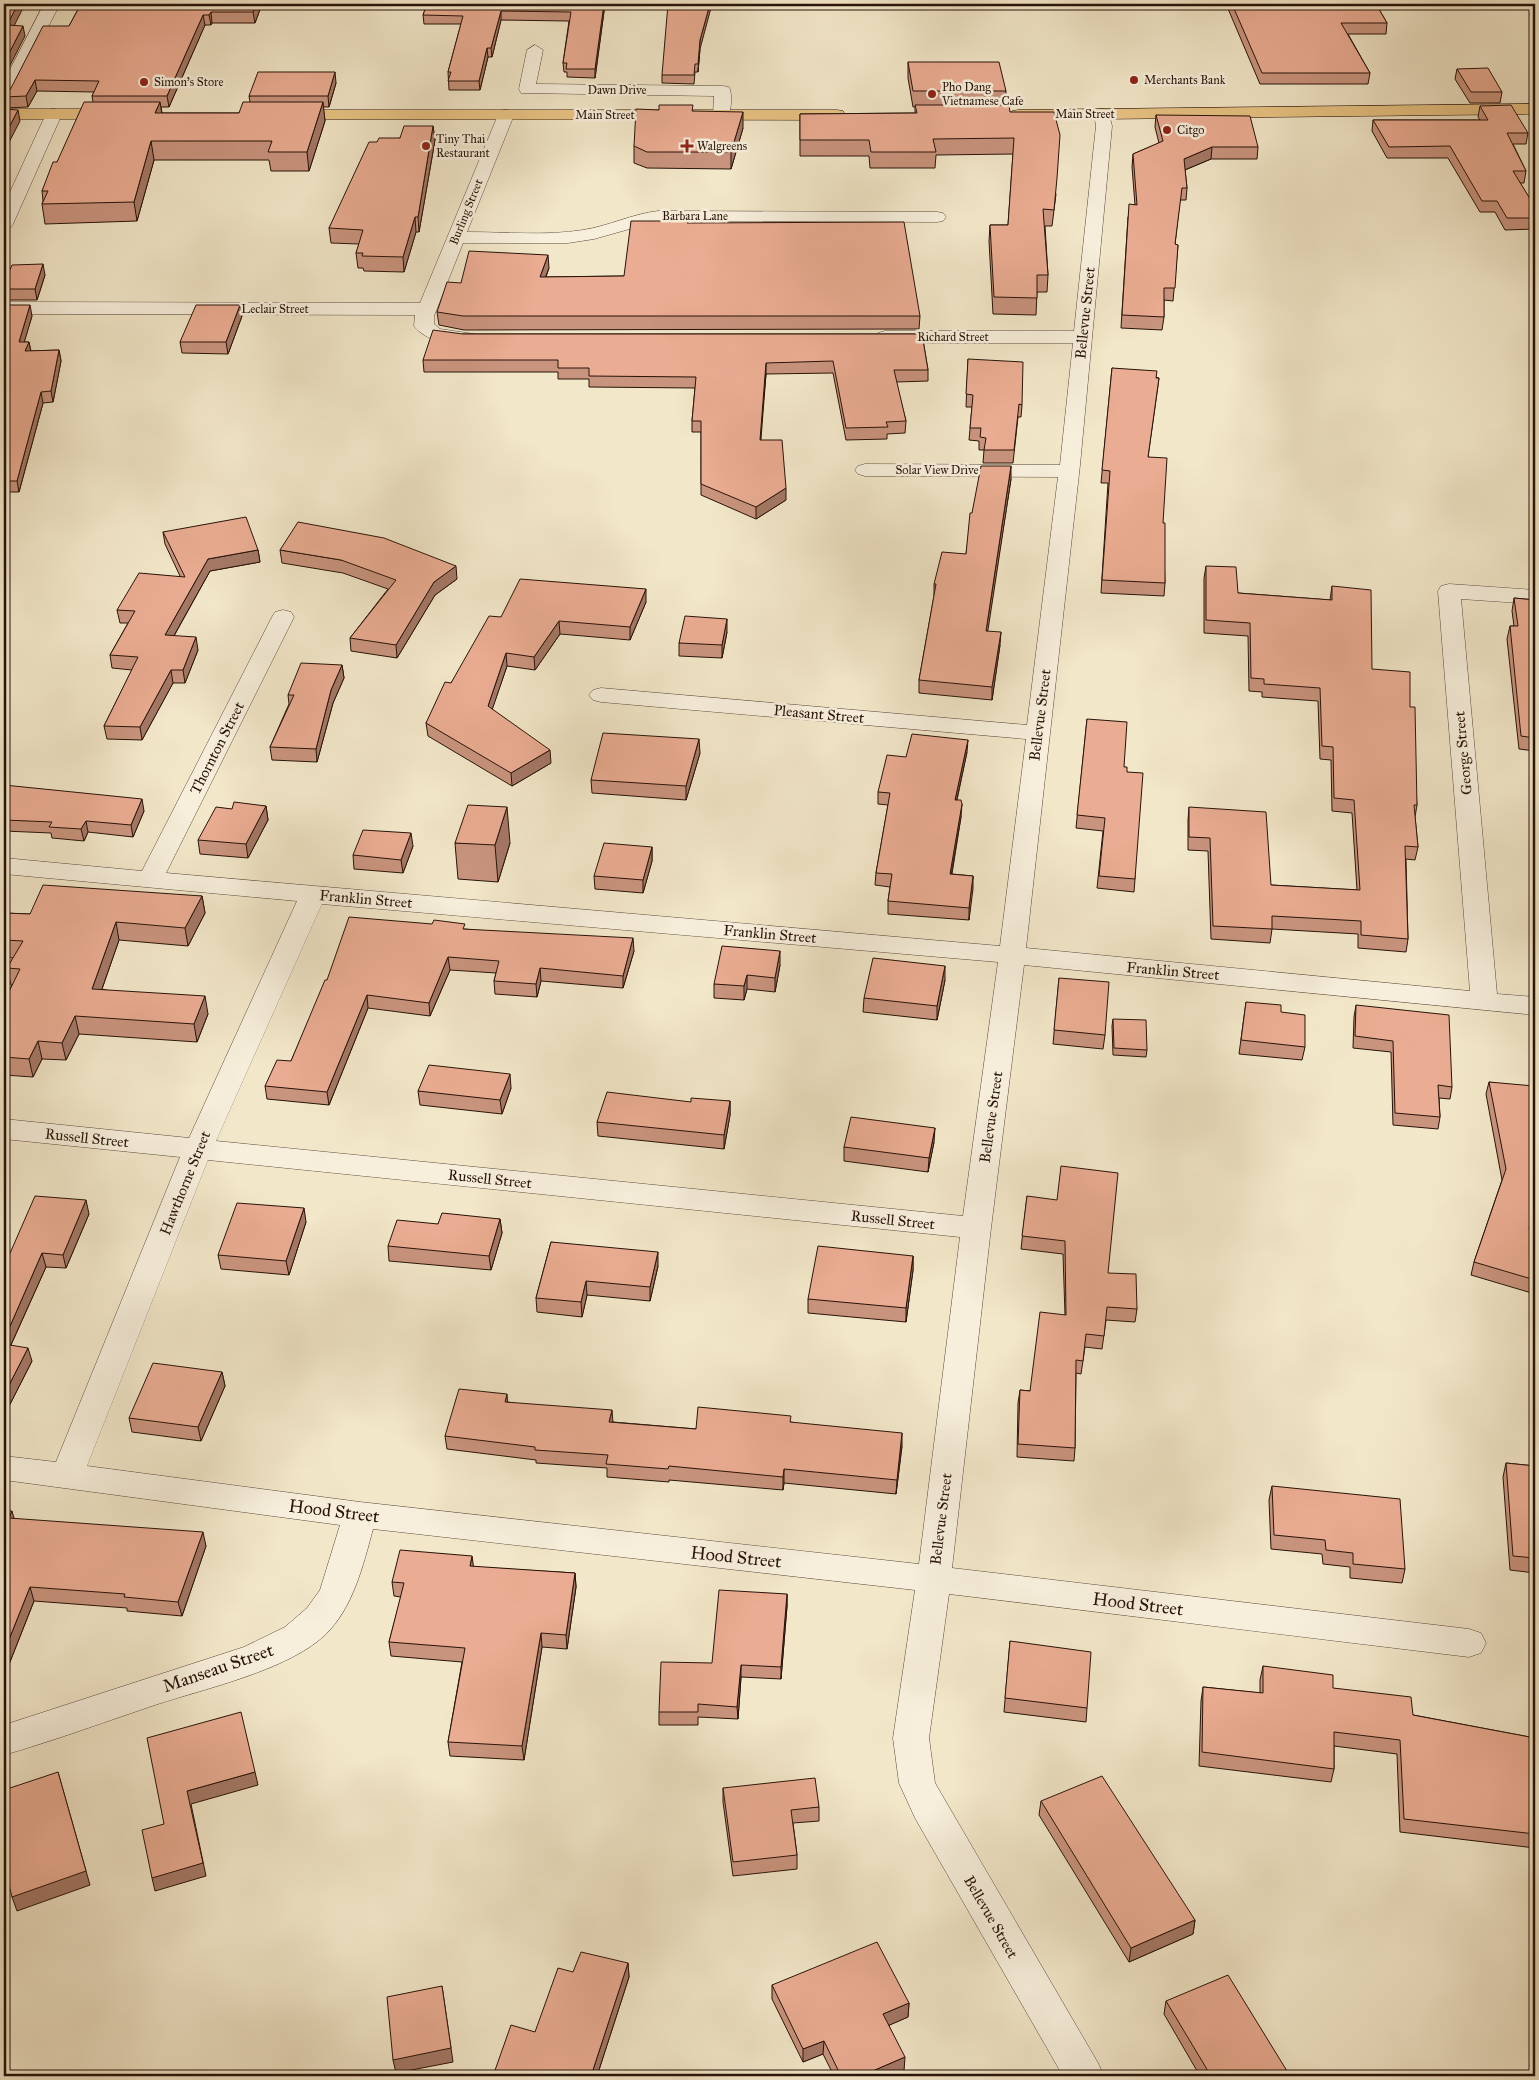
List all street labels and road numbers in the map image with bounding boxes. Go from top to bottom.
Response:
street label: Dawn Drive [587,83,647,97]
street label: Main Street [1055,107,1116,121]
street label: Main Street [575,108,636,122]
street label: Burling Street [446,176,487,247]
street label: Barbara Lane [662,209,728,223]
street label: Bellevue Street [1071,265,1099,360]
street label: Leclair Street [241,302,309,316]
street label: Richard Street [917,330,989,344]
street label: Solar View Drive [895,463,979,477]
street label: Bellevue Street [1025,667,1055,762]
street label: Thornton Street [186,698,248,797]
street label: Pleasant Street [773,701,866,727]
street label: George Street [1450,710,1476,796]
street label: Franklin Street [319,886,414,912]
street label: Franklin Street [723,921,818,947]
street label: Franklin Street [1126,958,1221,984]
street label: Bellevue Street [976,1069,1006,1164]
street label: Russell Street [44,1125,131,1151]
street label: Hawthorne Street [156,1128,214,1238]
street label: Russell Street [447,1166,534,1192]
street label: Russell Street [850,1207,937,1233]
street label: Bellevue Street [926,1471,956,1566]
street label: Hood Street [287,1495,381,1528]
street label: Hood Street [689,1541,783,1573]
street label: Hood Street [1091,1588,1185,1621]
street label: Manseau Street [160,1639,277,1697]
street label: Bellevue Street [960,1872,1022,1962]

